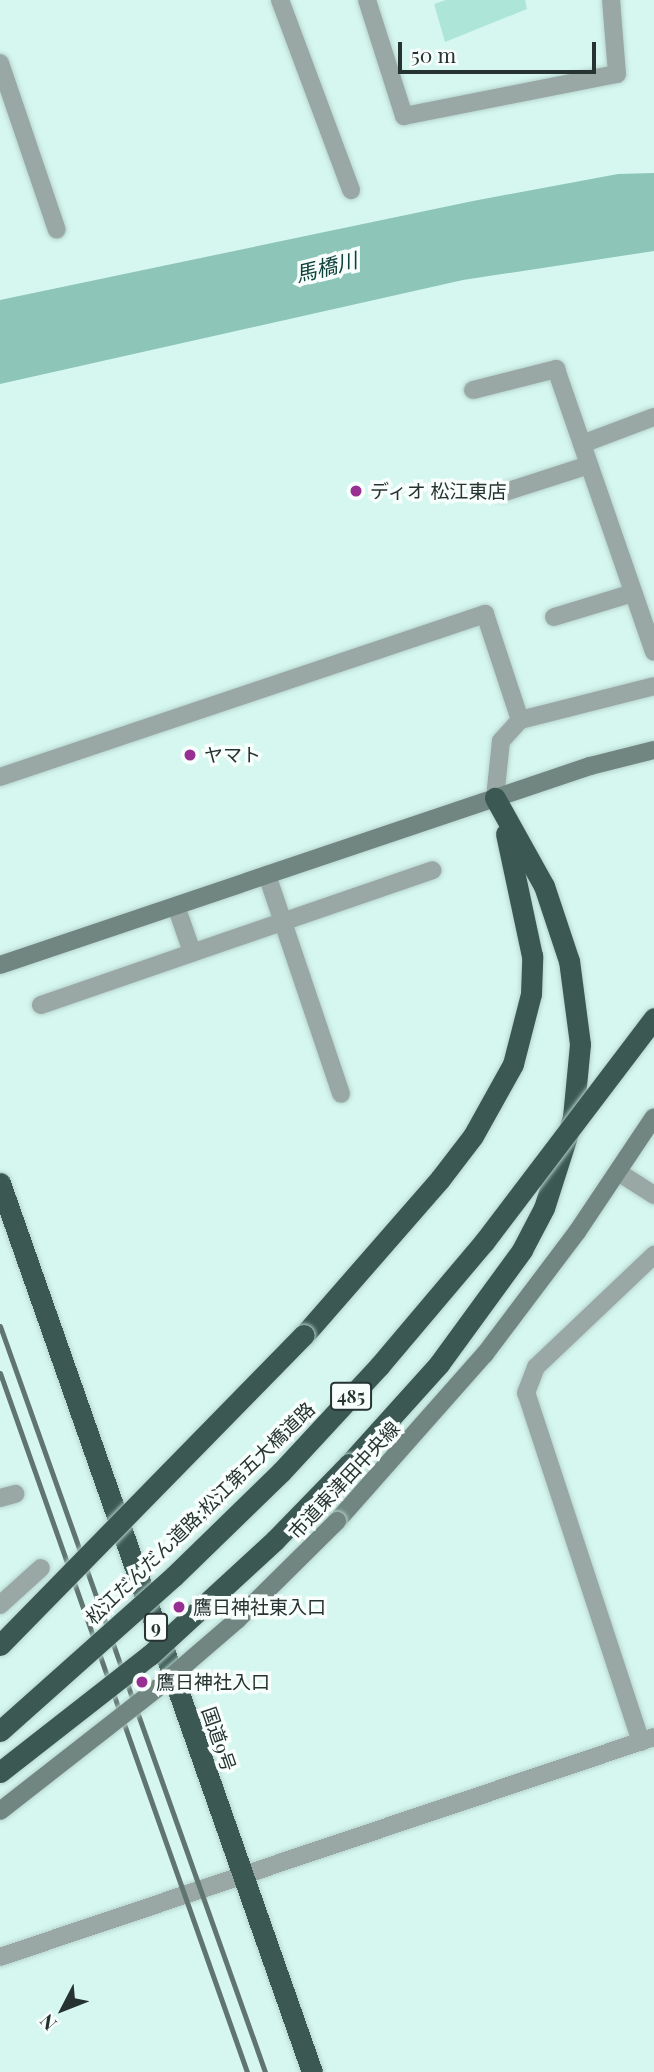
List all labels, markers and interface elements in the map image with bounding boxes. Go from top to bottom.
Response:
scale bar [402,28,600,72]
text: 50 m [411,40,456,68]
water label: 馬橋川 [292,246,360,286]
place label: ディオ 松江東店 [370,480,508,502]
marker: ディオ 松江東店 [348,483,364,499]
place label: ヤマト [204,744,261,766]
marker: ヤマト [182,747,198,763]
road number: 485 [330,1381,372,1410]
street label: 松江だんだん道路;松江第五大橋道路 [81,1397,319,1629]
street label: 市道東津田中央線 [284,1417,404,1543]
place label: 鷹日神社東入口 [193,1596,326,1618]
marker: 鷹日神社東入口 [171,1599,187,1615]
road number: 9 [144,1612,168,1642]
place label: 鷹日神社入口 [156,1671,270,1693]
marker: 鷹日神社入口 [134,1674,150,1690]
street label: 国道9号 [197,1704,241,1774]
north arrow [28,1974,98,2044]
text: N [33,2009,62,2037]

